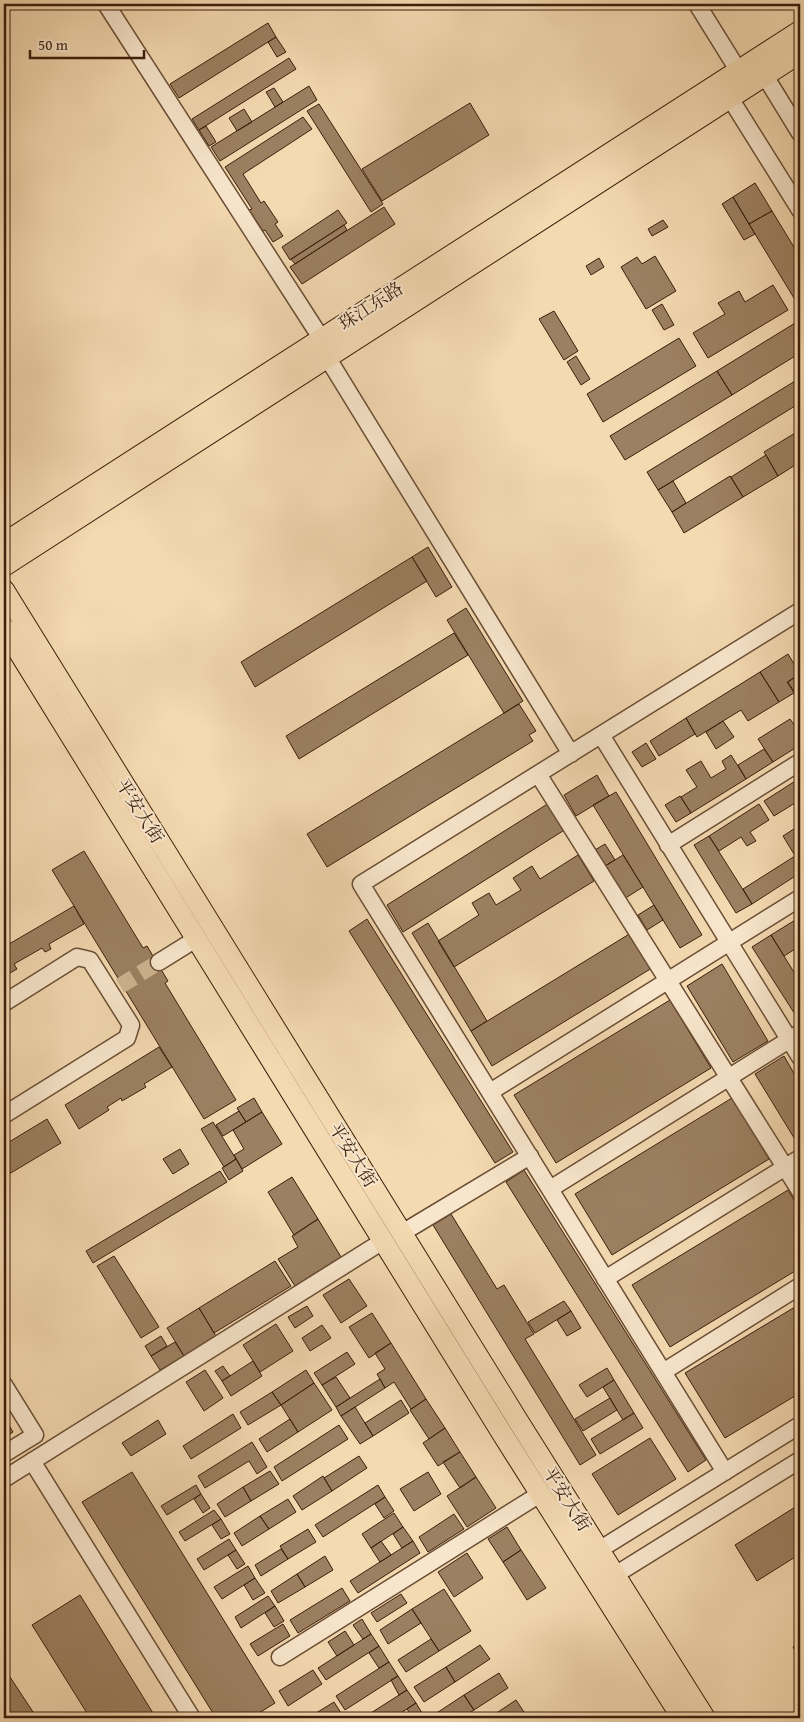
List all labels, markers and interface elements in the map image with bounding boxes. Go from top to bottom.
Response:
scale bar [30,28,144,60]
text: 50 m [38,34,69,55]
street label: 珠江东路 [333,275,408,337]
street label: 平安大街 [110,773,171,848]
street label: 平安大街 [323,1117,384,1192]
street label: 平安大街 [537,1461,598,1536]

